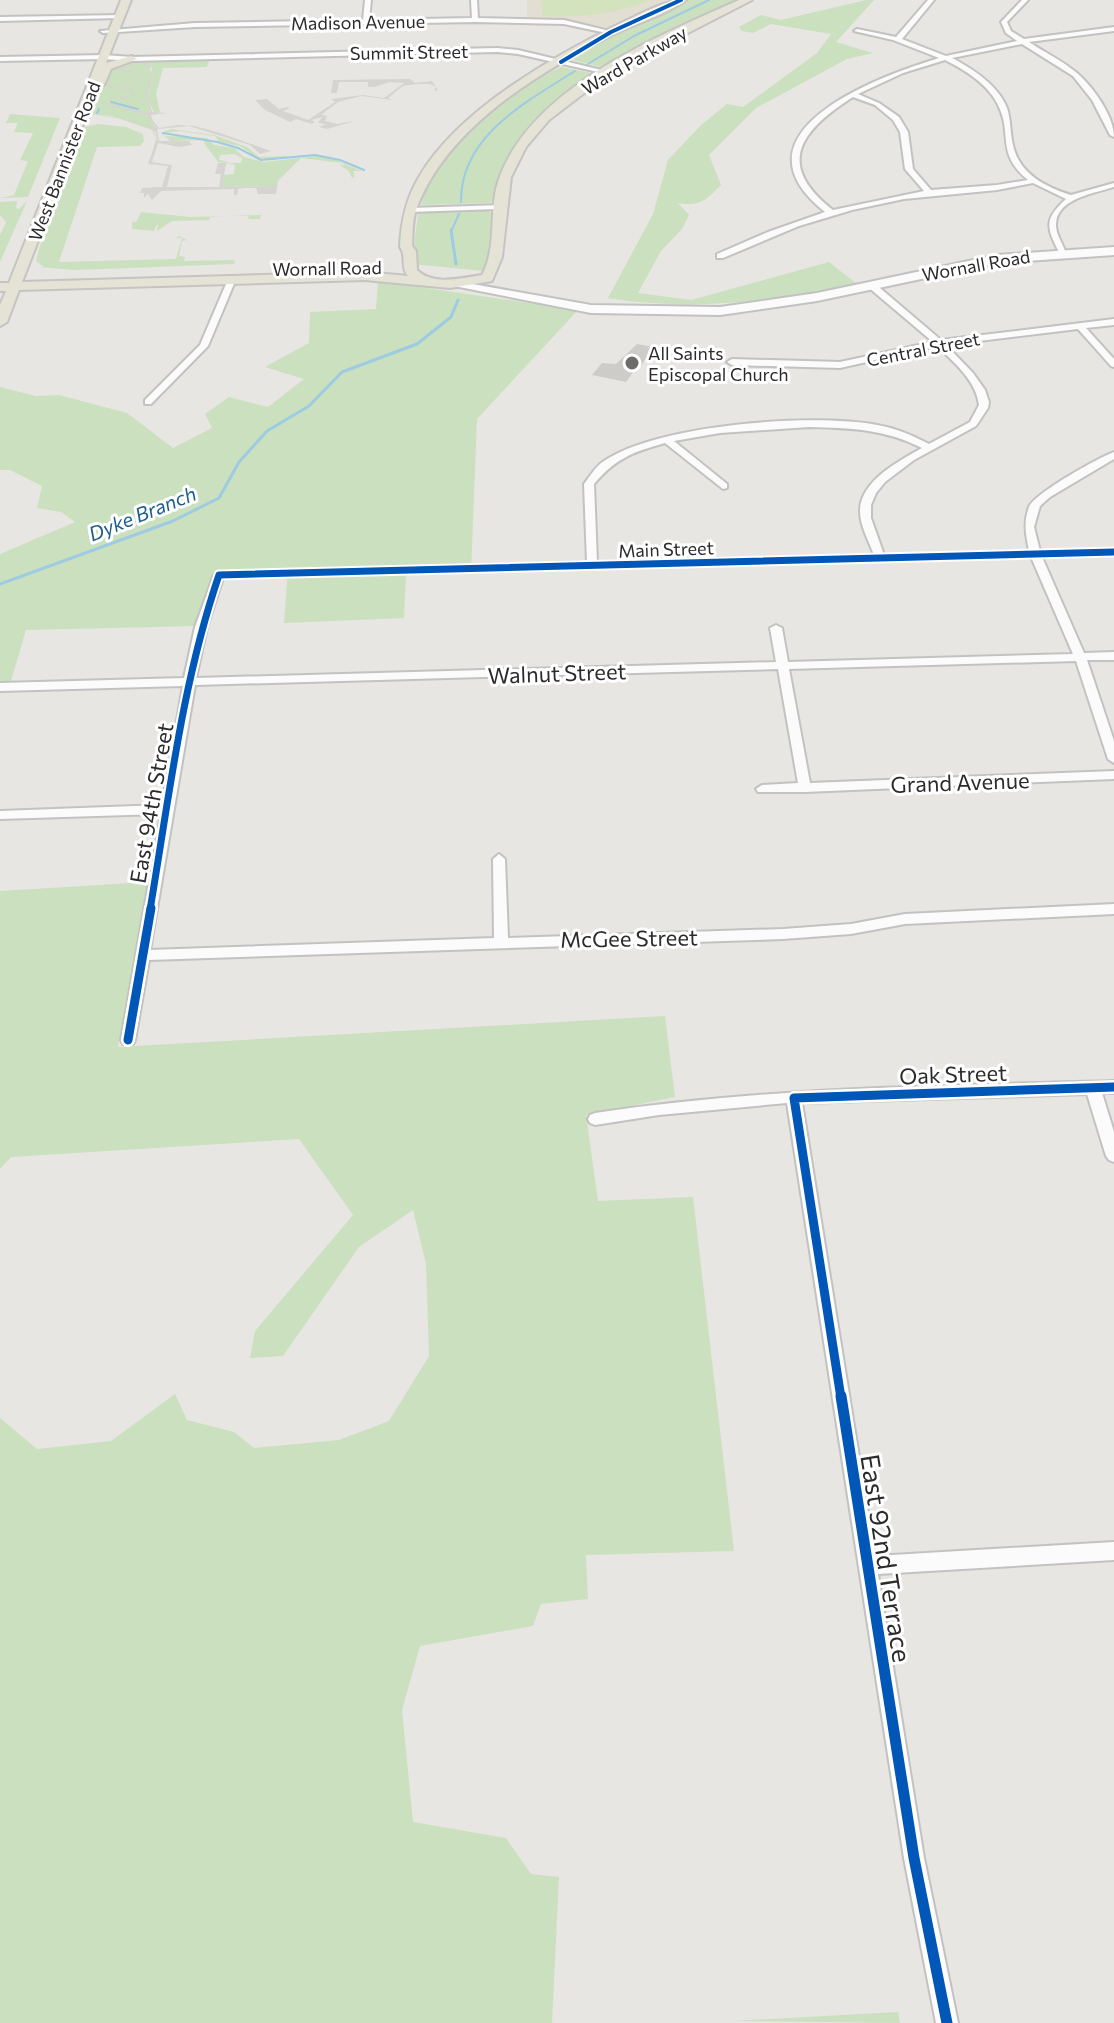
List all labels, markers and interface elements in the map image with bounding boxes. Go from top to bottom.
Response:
street label: Madison Avenue [291,10,425,34]
street label: Ward Parkway [577,21,691,99]
street label: Summit Street [350,40,468,64]
street label: West Bannister Road [23,78,105,244]
street label: Wornall Road [920,245,1032,285]
street label: Wornall Road [272,256,382,280]
street label: Central Street [865,327,981,371]
place label: All Saints Episcopal Church [648,342,789,385]
marker: All Saints Episcopal Church [623,354,641,372]
water label: Dyke Branch [85,481,199,545]
street label: Main Street [618,536,714,562]
street label: Walnut Street [487,657,627,689]
street label: East 94th Street [124,721,178,885]
street label: Grand Avenue [890,766,1030,798]
street label: McGee Street [560,923,698,953]
street label: Oak Street [899,1059,1007,1089]
street label: East 92nd Terrace [855,1452,919,1664]

